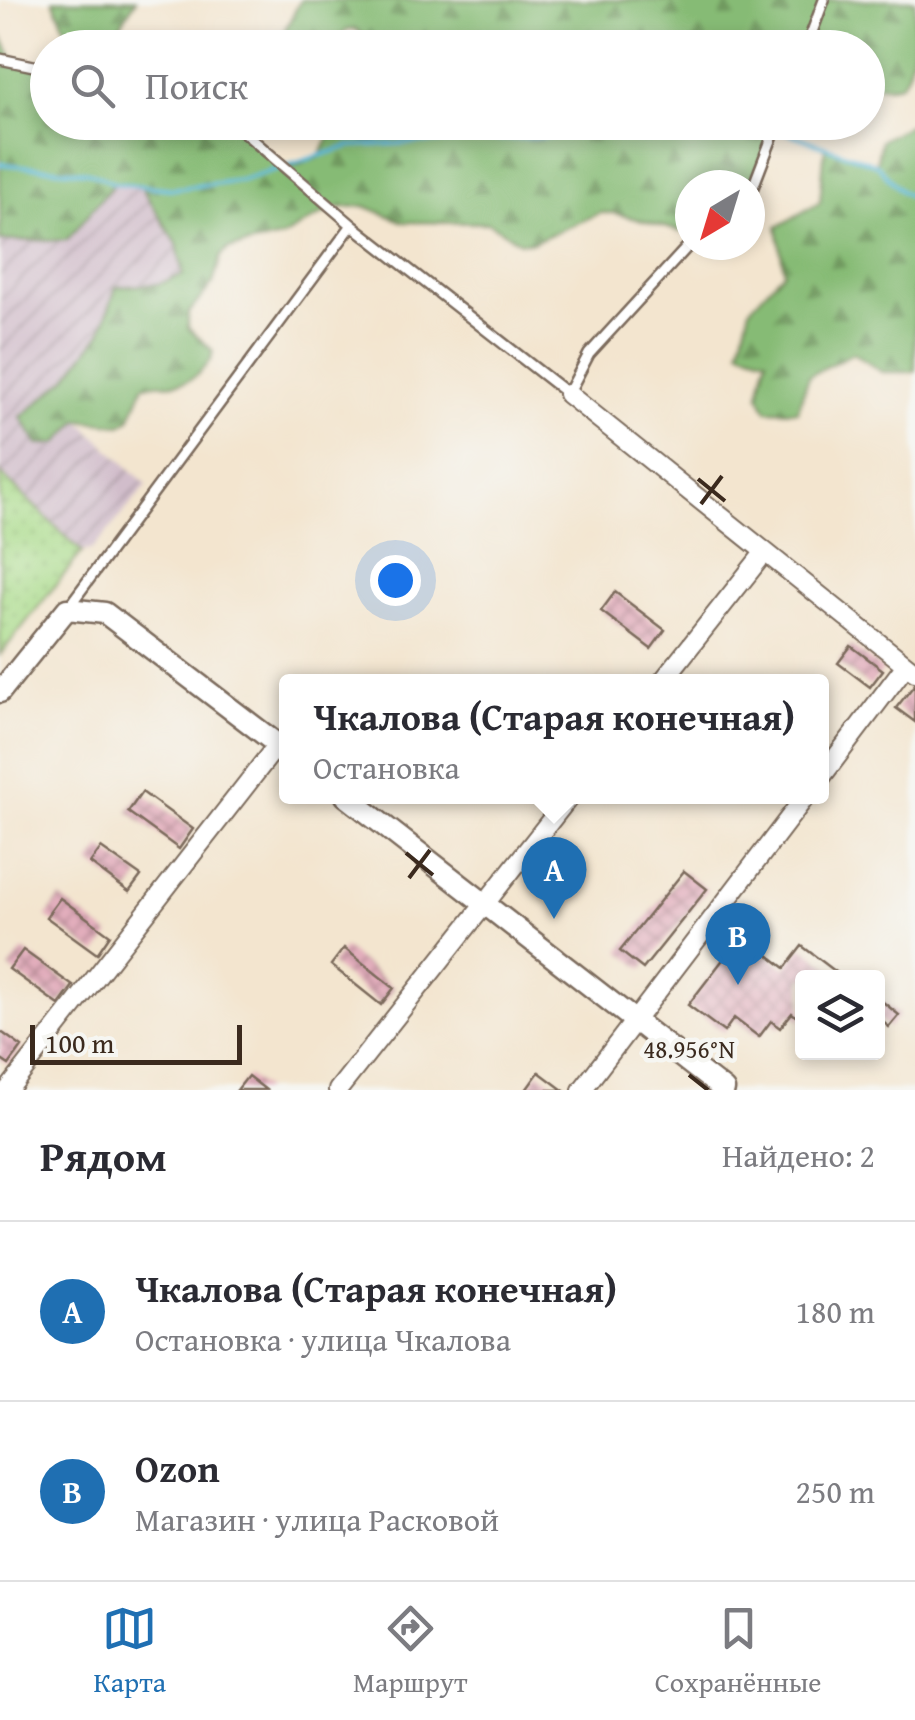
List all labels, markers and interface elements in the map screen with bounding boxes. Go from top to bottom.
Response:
search box [30,30,885,140]
text: Поиск [145,57,248,113]
icon: search [65,58,120,113]
north arrow [675,170,765,260]
your location [370,555,421,606]
popup [279,674,829,804]
text: Чкалова (Старая конечная) [313,688,795,744]
text: Остановка [313,744,460,791]
pin: A [522,836,586,919]
pin: B [706,902,770,985]
map controls [795,970,885,1060]
button: layers [795,970,885,1060]
scale bar [30,1020,242,1064]
text: 100 m [45,1022,114,1063]
text: 48.956°N [643,1031,735,1067]
text: Рядом [40,1125,167,1186]
text: Найдено: 2 [722,1132,875,1179]
text: Чкалова (Старая конечная) [135,1260,617,1316]
text: A [62,1288,83,1335]
text: 180 m [796,1288,875,1335]
text: Остановка · улица Чкалова [135,1316,511,1363]
text: Ozon [135,1440,220,1496]
text: B [63,1468,82,1515]
text: 250 m [796,1468,875,1515]
text: Магазин · улица Расковой [135,1496,499,1543]
tab: Карта [94,1601,166,1702]
tab: Маршрут [353,1601,468,1702]
tab: Сохранённые [655,1601,821,1702]

